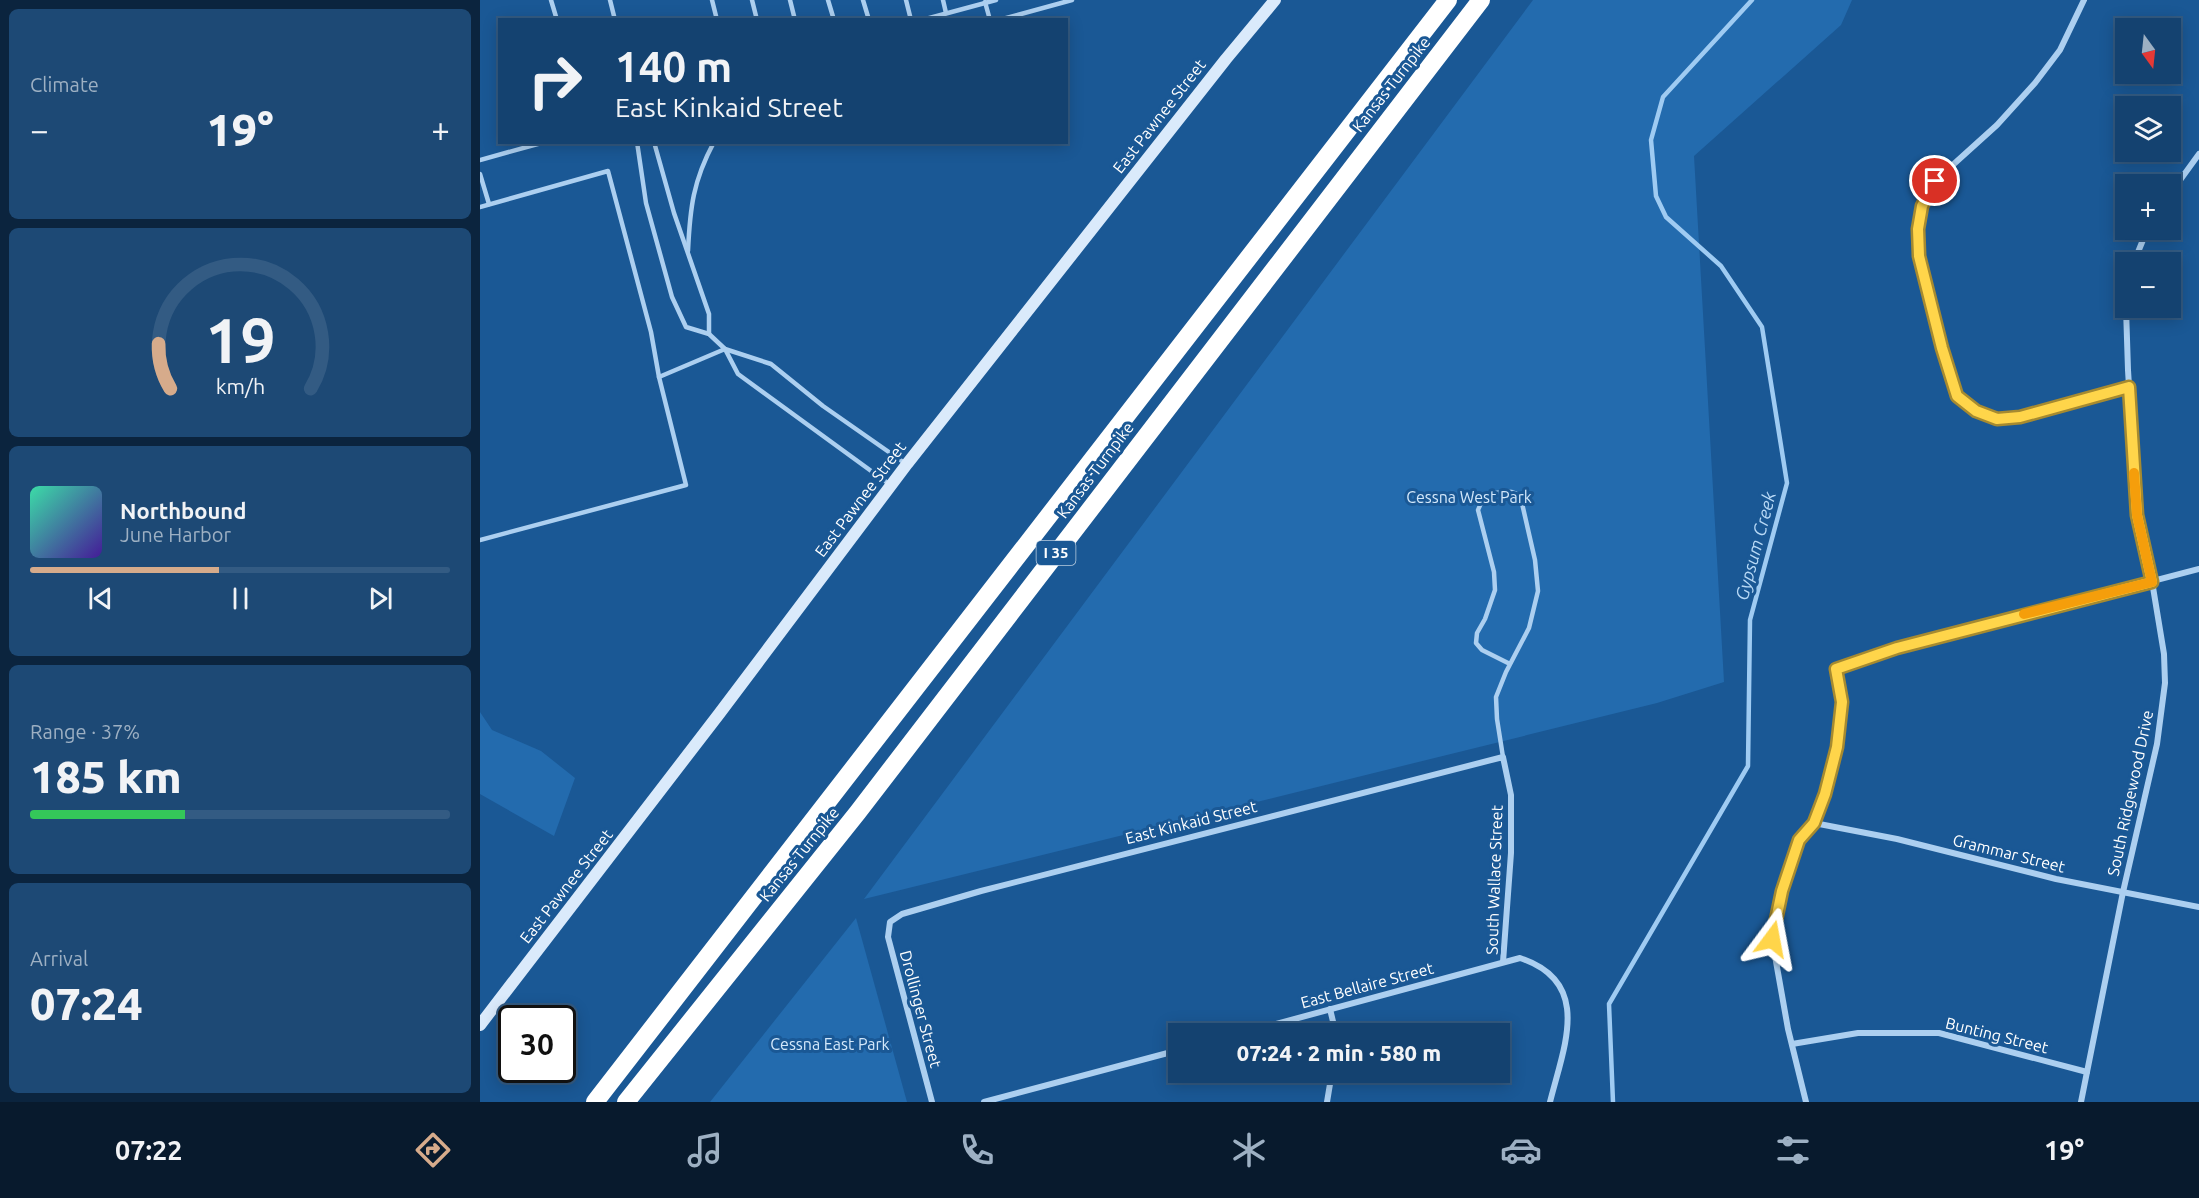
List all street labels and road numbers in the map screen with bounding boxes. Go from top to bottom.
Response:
street label: Kansas Turnpike [1348,33,1434,135]
street label: East Pawnee Street [1109,55,1209,176]
street label: Kansas Turnpike [1053,418,1137,522]
street label: East Pawnee Street [811,437,910,560]
road number: I 35 [1036,541,1076,565]
street label: South Ridgewood Drive [2104,708,2156,878]
street label: East Kinkaid Street [1123,797,1259,847]
street label: Kansas Turnpike [756,803,842,905]
street label: South Wallace Street [1482,804,1506,955]
street label: East Pawnee Street [516,825,616,946]
street label: Grammar Street [1951,830,2068,876]
street label: Drollinger Street [897,948,945,1070]
street label: East Bellaire Street [1299,958,1436,1011]
street label: Bunting Street [1944,1014,2051,1057]

